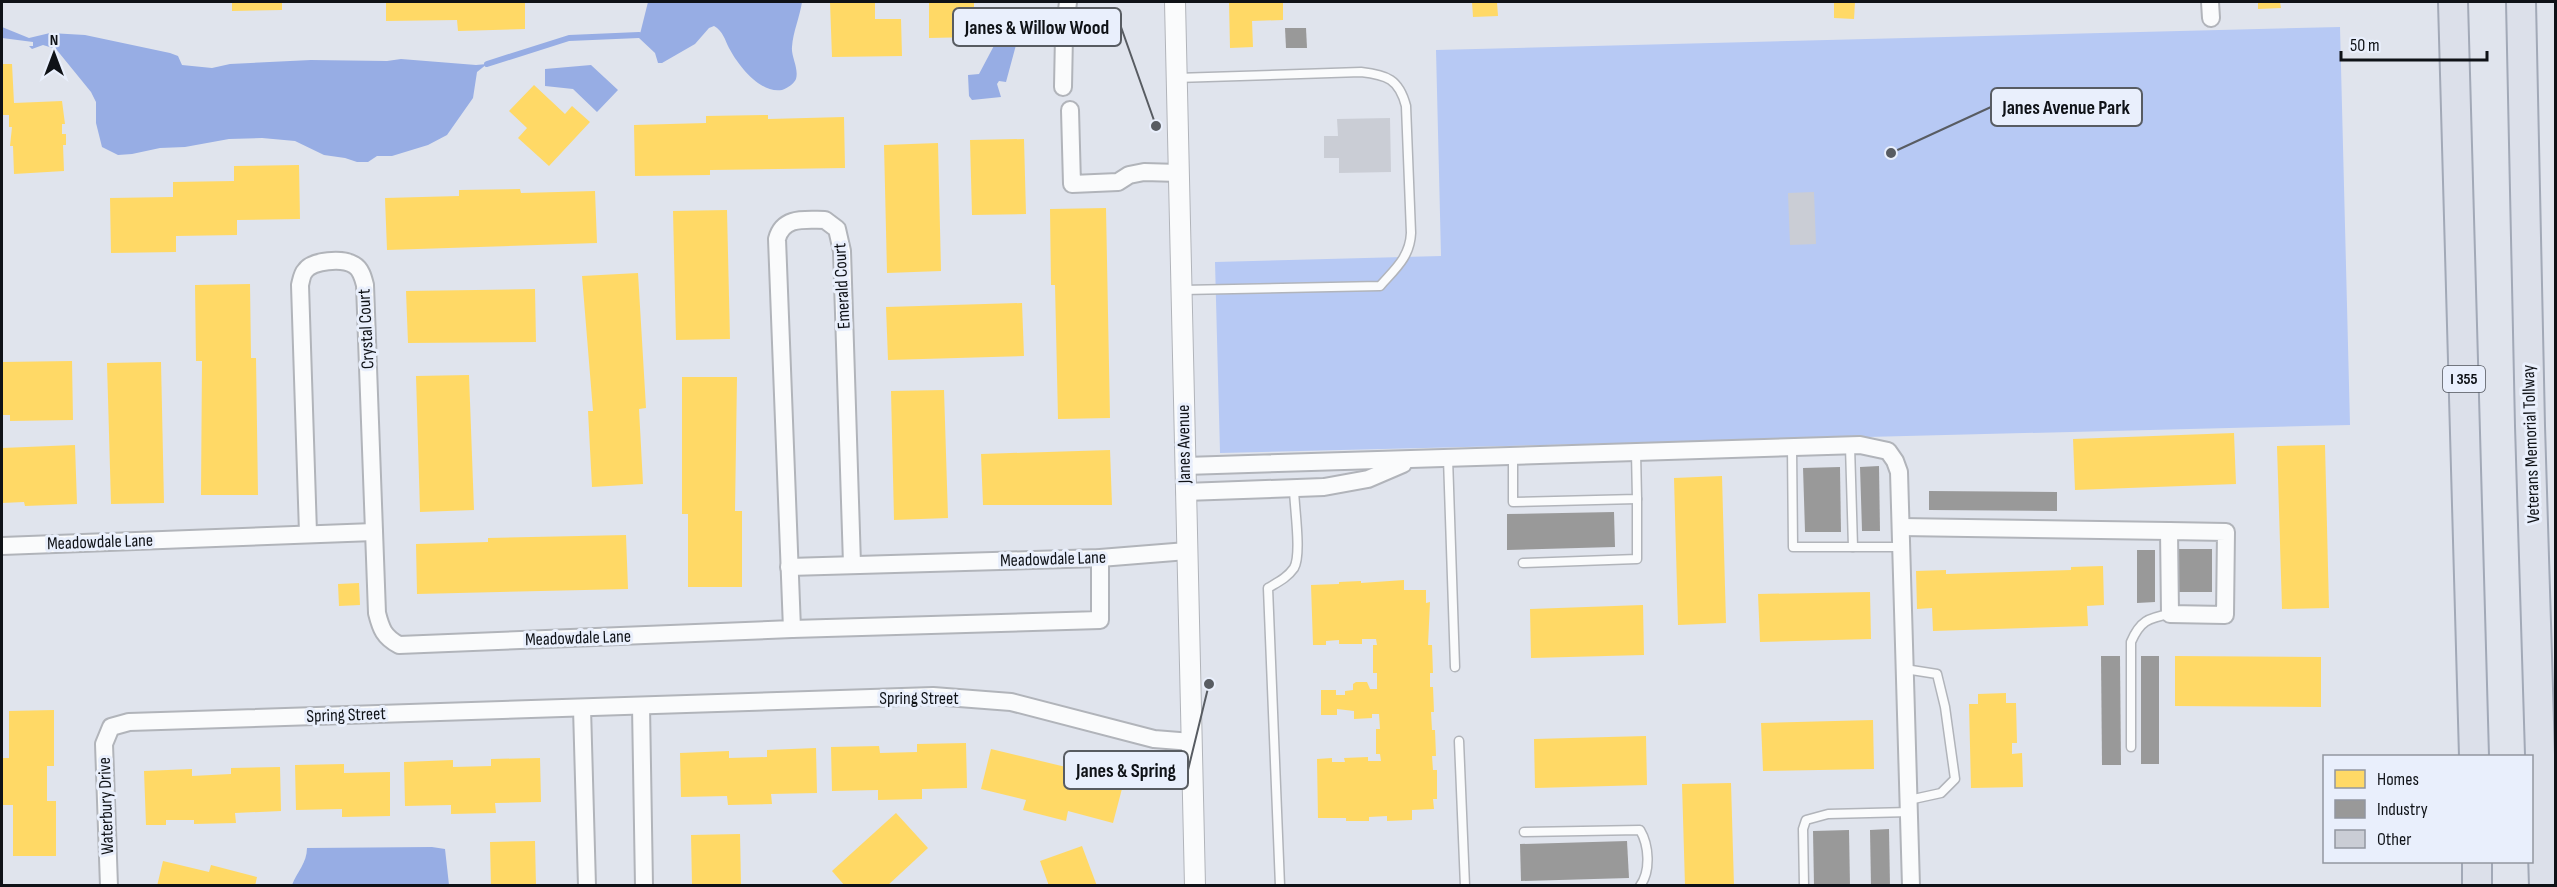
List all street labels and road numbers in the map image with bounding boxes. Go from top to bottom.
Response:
street label: Emerald Court [829,242,855,330]
street label: Crystal Court [353,288,379,370]
street label: Veterans Memorial Tollway [2518,364,2544,524]
road number: I 355 [2443,366,2485,392]
street label: Janes Avenue [1173,404,1195,485]
street label: Meadowdale Lane [47,530,153,554]
street label: Meadowdale Lane [1000,547,1106,571]
street label: Meadowdale Lane [525,626,631,650]
street label: Spring Street [879,688,959,709]
street label: Spring Street [306,703,387,727]
street label: Waterbury Drive [94,757,118,855]

